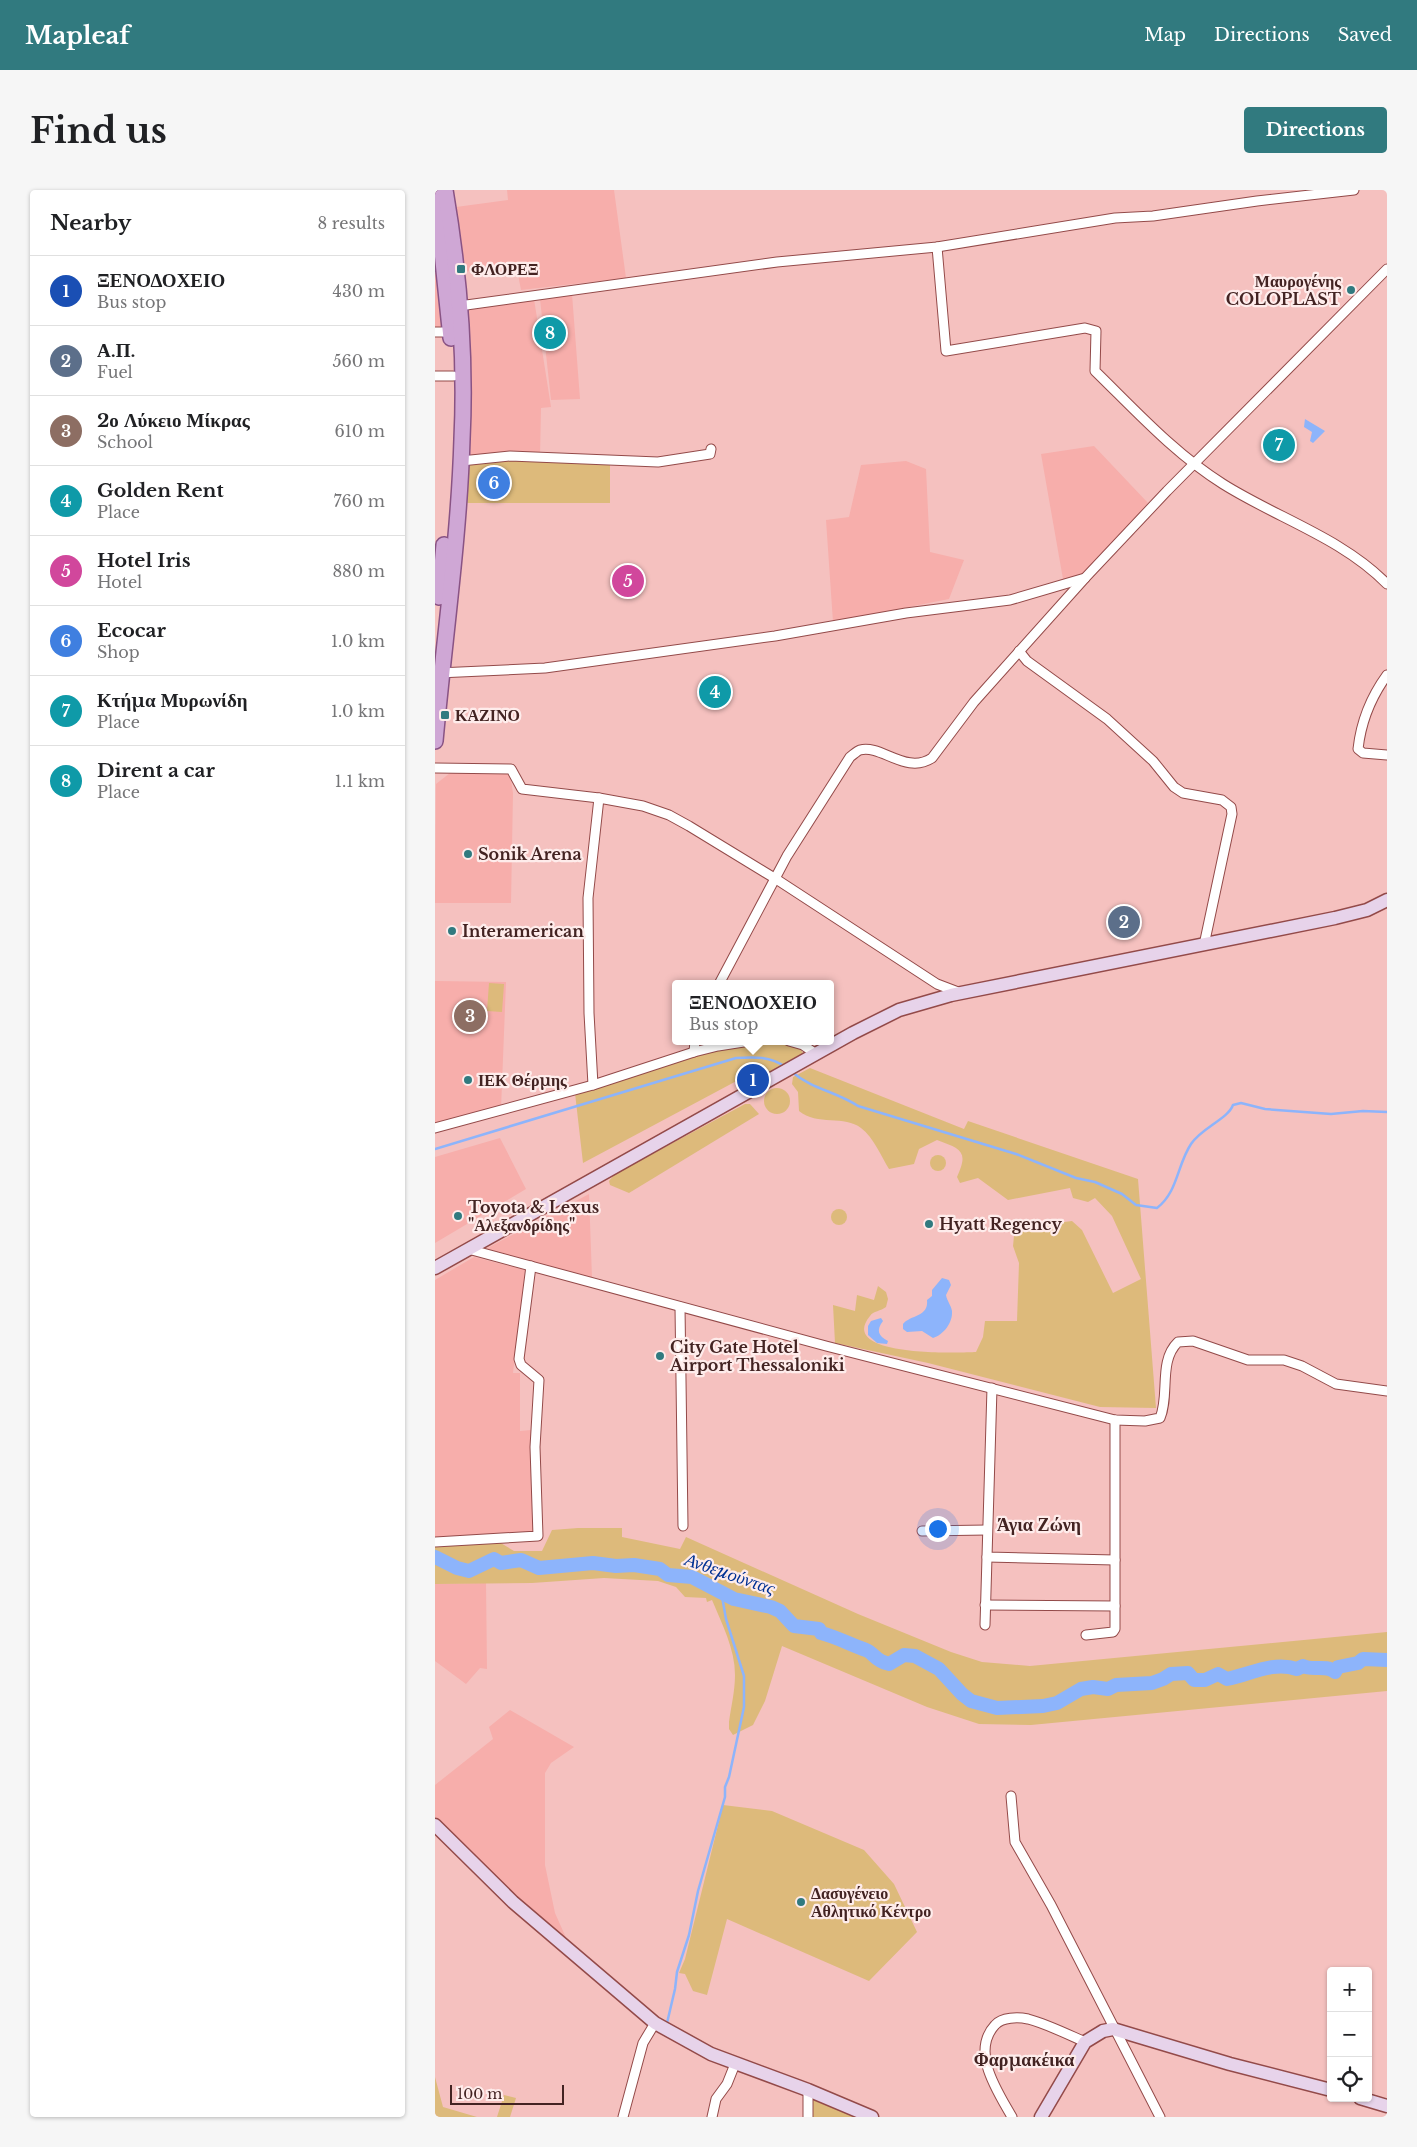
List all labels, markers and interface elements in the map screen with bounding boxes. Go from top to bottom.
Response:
text: Mapleaf [25,21,130,50]
text: Map [1144,24,1186,46]
text: Directions [1214,24,1310,46]
text: Saved [1338,24,1392,46]
button: Directions [1244,107,1387,153]
text: Find us [30,109,167,152]
text: Nearby [50,210,131,236]
text: 8 results [318,213,385,233]
place label: ΦΛΟΡΕΞ [471,259,539,279]
marker: ΦΛΟΡΕΞ [455,263,467,275]
text: ΞΕΝΟΔΟΧΕΙΟ [97,269,225,292]
place label: Μαυρογένης COLOPLAST [1226,271,1342,309]
text: 1 [63,281,69,301]
text: 430 m [333,281,385,301]
marker: Μαυρογένης COLOPLAST [1345,284,1357,296]
text: Bus stop [97,292,166,312]
pin: 8 [534,314,566,352]
text: Α.Π. [97,339,135,362]
text: 2 [61,351,71,371]
text: 560 m [332,351,385,371]
text: Fuel [97,362,133,382]
text: 2ο Λύκειο Μίκρας [97,409,250,432]
text: 3 [61,421,71,441]
text: 610 m [334,421,385,441]
pin: 7 [1263,426,1295,464]
text: School [97,432,153,452]
pin: 6 [478,464,510,502]
text: Golden Rent [97,479,224,502]
text: 4 [61,491,71,511]
text: 760 m [333,491,385,511]
text: Place [97,502,140,522]
text: Hotel Iris [97,549,191,572]
text: 5 [61,561,71,581]
text: 880 m [332,561,385,581]
pin: 5 [612,562,644,600]
text: Hotel [97,572,142,592]
text: Ecocar [97,619,166,642]
text: 6 [61,631,71,651]
text: 1.0 km [331,631,385,651]
text: Shop [97,642,140,662]
pin: 4 [699,673,731,711]
text: Κτήμα Μυρωνίδη [97,689,248,712]
text: 7 [62,701,70,721]
text: 1.0 km [331,701,385,721]
place label: ΚΑΖΙΝΟ [455,705,520,725]
marker: ΚΑΖΙΝΟ [439,709,451,721]
text: Place [97,712,140,732]
text: Dirent a car [97,759,215,782]
text: 8 [61,771,71,791]
text: 1.1 km [335,771,385,791]
text: Place [97,782,140,802]
place label: Sonik Arena [478,844,582,864]
marker: Sonik Arena [462,848,474,860]
pin: 2 [1108,903,1140,941]
place label: Interamerican [462,921,584,941]
marker: Interamerican [446,925,458,937]
popup [672,980,834,1045]
text: ΞΕΝΟΔΟΧΕΙΟ [689,991,817,1014]
pin: 3 [454,997,486,1035]
text: Bus stop [689,1014,758,1034]
pin: 1 [737,1061,769,1099]
place label: ΙΕΚ Θέρμης [478,1070,567,1090]
marker: ΙΕΚ Θέρμης [462,1074,474,1086]
place label: Toyota & Lexus "Αλεξανδρίδης" [468,1197,599,1235]
marker: Toyota & Lexus "Αλεξανδρίδης" [452,1210,464,1222]
place label: Hyatt Regency [939,1214,1062,1234]
marker: Hyatt Regency [923,1218,935,1230]
place label: City Gate Hotel Airport Thessaloniki [669,1337,845,1375]
marker: City Gate Hotel Airport Thessaloniki [654,1350,666,1362]
district label: Άγια Ζώνη [997,1514,1081,1536]
your location [925,1516,951,1542]
water label: Ανθεμούντας [681,1548,779,1600]
place label: Δασυγένειο Αθλητικό Κέντρο [811,1883,931,1921]
marker: Δασυγένειο Αθλητικό Κέντρο [795,1896,807,1908]
map controls [1327,1967,1372,2102]
button: + [1327,1967,1372,2012]
button: − [1327,2012,1372,2057]
district label: Φαρμακέικα [974,2049,1074,2071]
button: locate [1327,2057,1372,2102]
scale bar [450,2082,564,2105]
text: 100 m [457,2085,502,2103]

